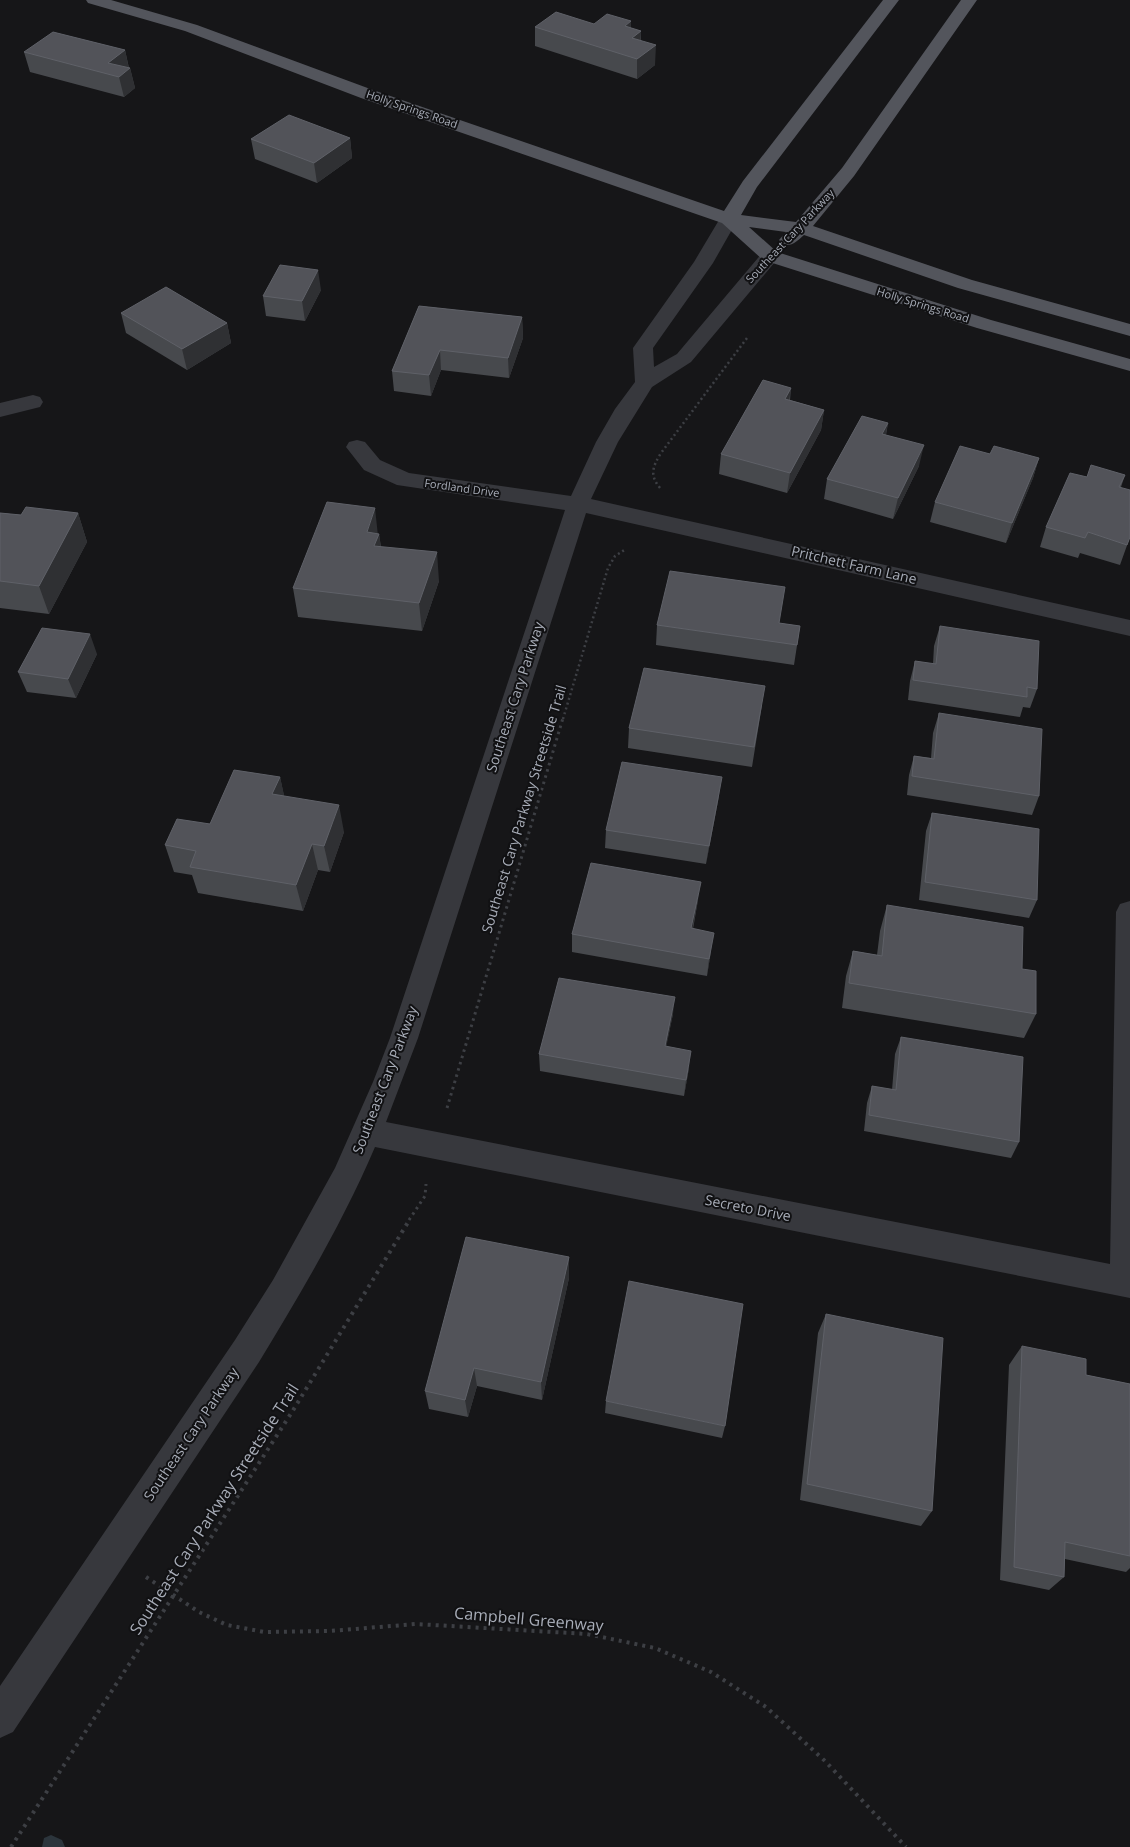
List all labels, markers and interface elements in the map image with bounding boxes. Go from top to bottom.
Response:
street label: Holly Springs Road [364,86,460,131]
street label: Southeast Cary Parkway [742,185,838,286]
street label: Holly Springs Road [875,283,971,326]
street label: Fordland Drive [424,475,501,500]
street label: Pritchett Farm Lane [789,541,919,588]
street label: Southeast Cary Parkway [481,618,548,774]
street label: Southeast Cary Parkway Streetside Trail [477,683,570,935]
street label: Southeast Cary Parkway [348,1002,422,1157]
street label: Secreto Drive [704,1190,793,1225]
street label: Southeast Cary Parkway [139,1362,243,1504]
street label: Southeast Cary Parkway Streetside Trail [124,1379,304,1639]
street label: Campbell Greenway [453,1602,606,1637]

